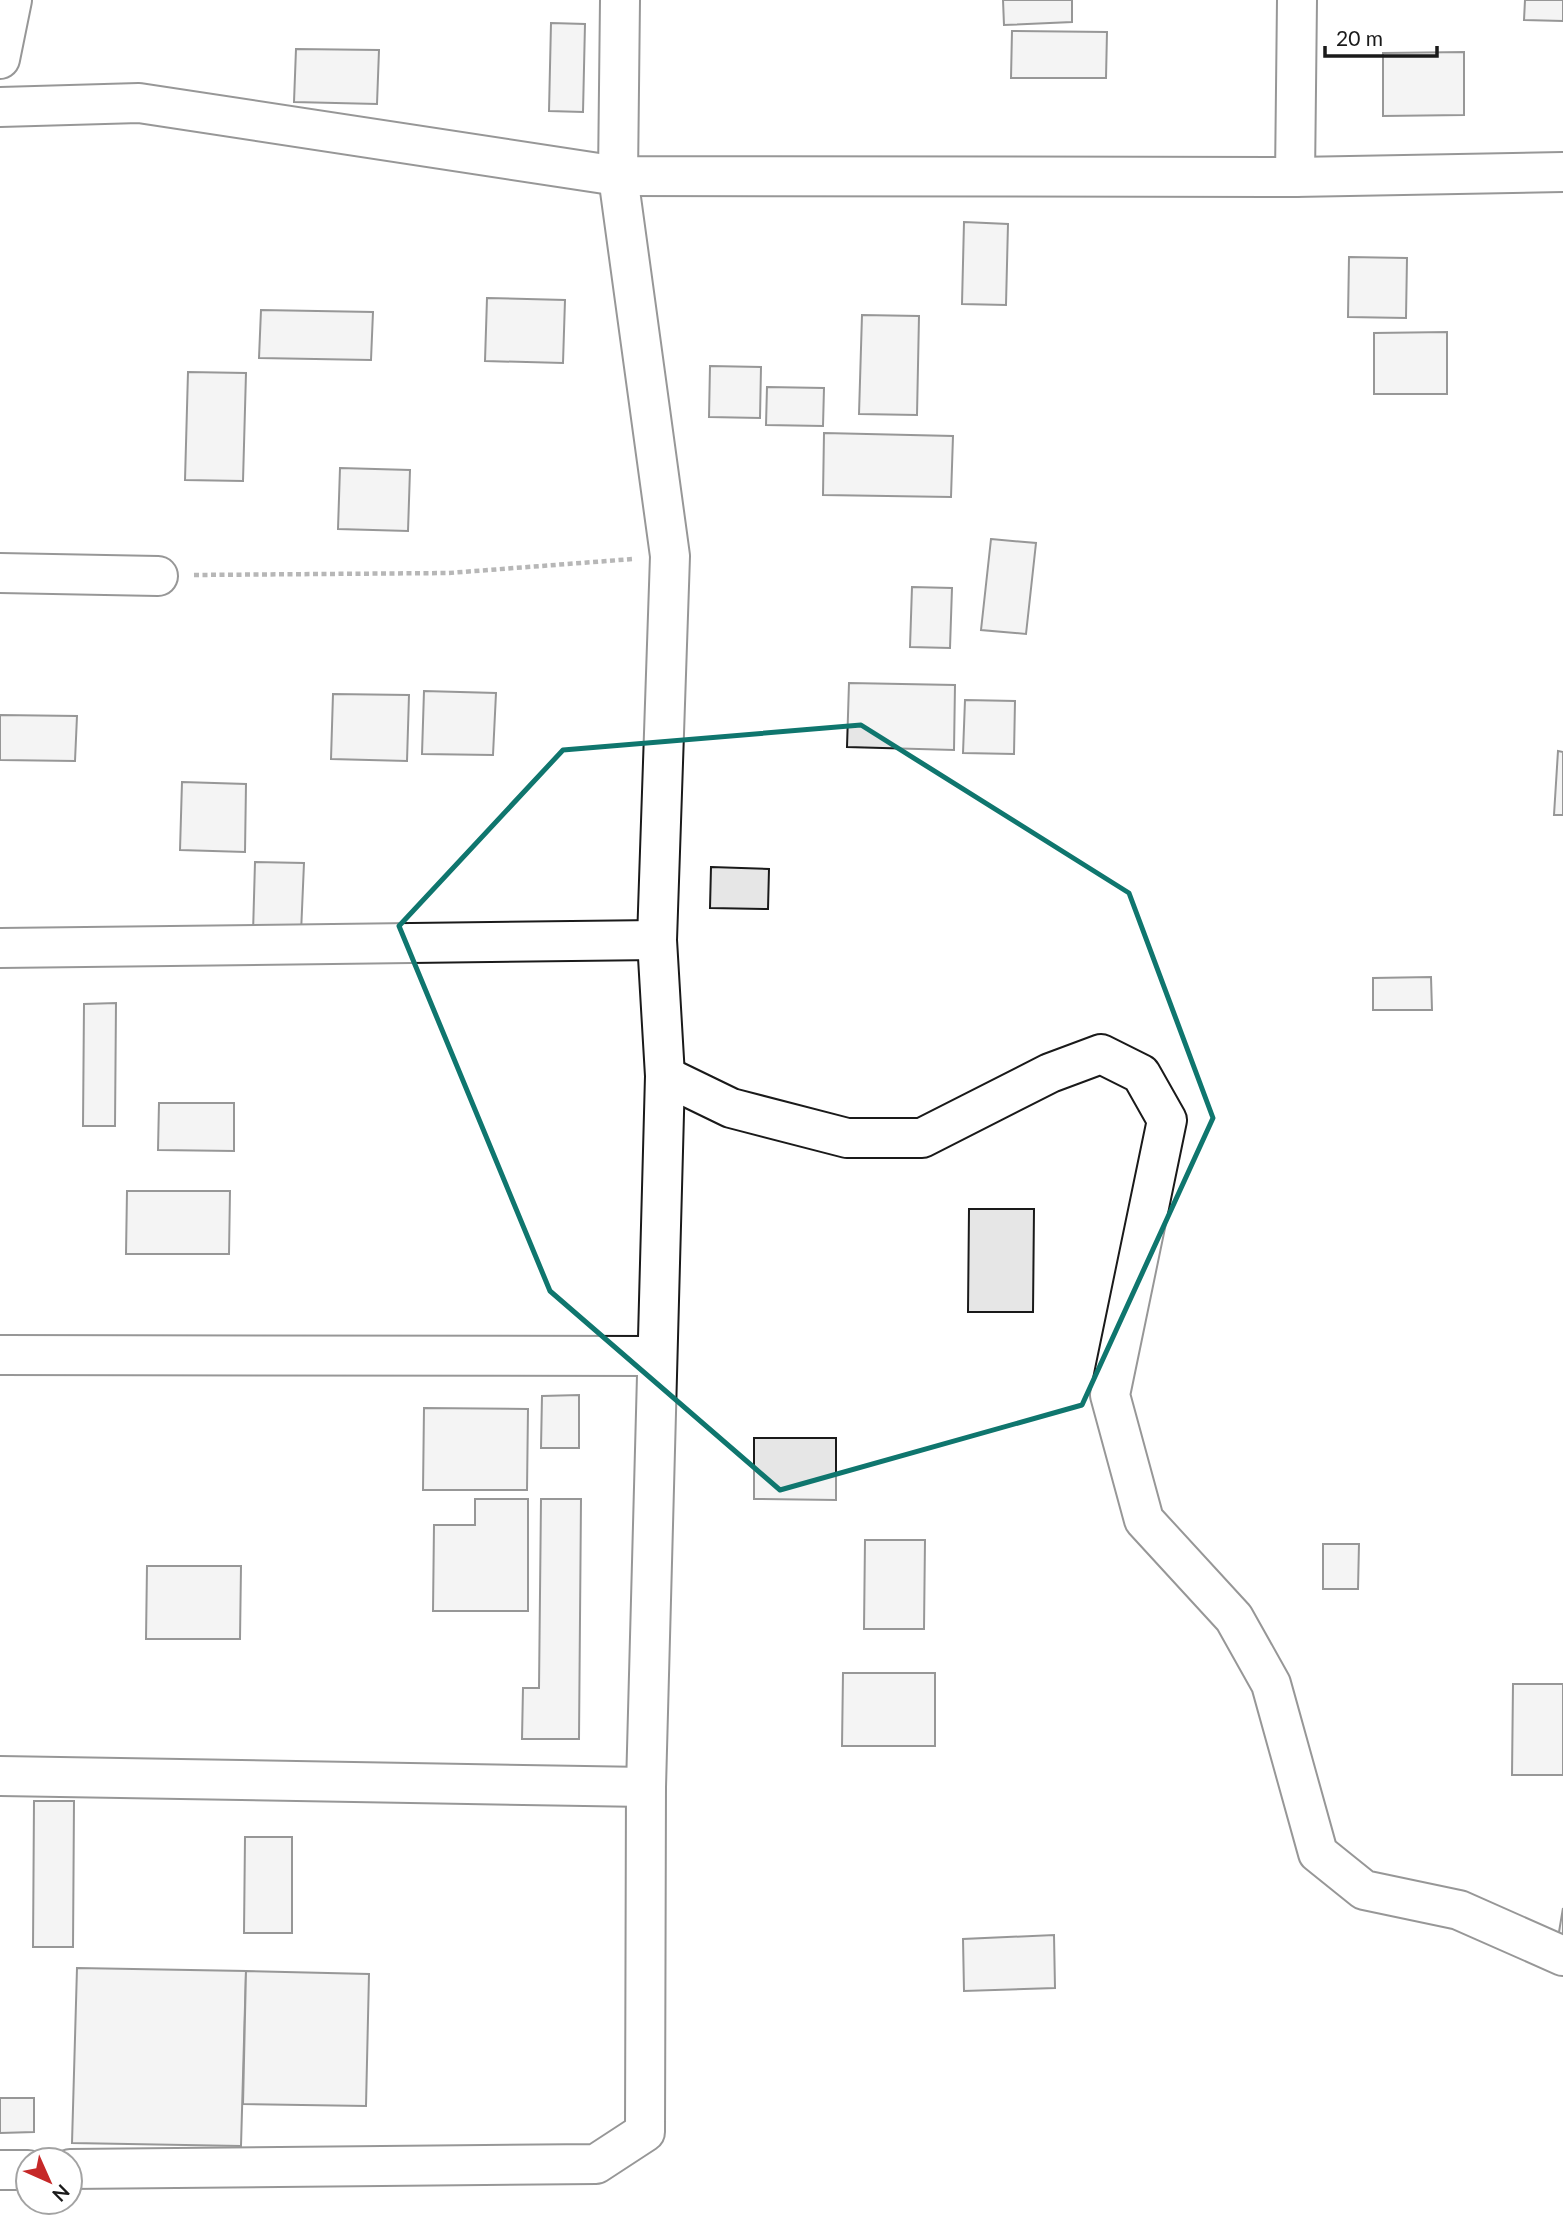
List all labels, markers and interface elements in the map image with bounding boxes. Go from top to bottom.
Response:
scale bar [1325,14,1437,58]
text: 20 m [1336,25,1383,50]
north arrow [14,2146,84,2216]
text: N [48,2180,75,2207]

